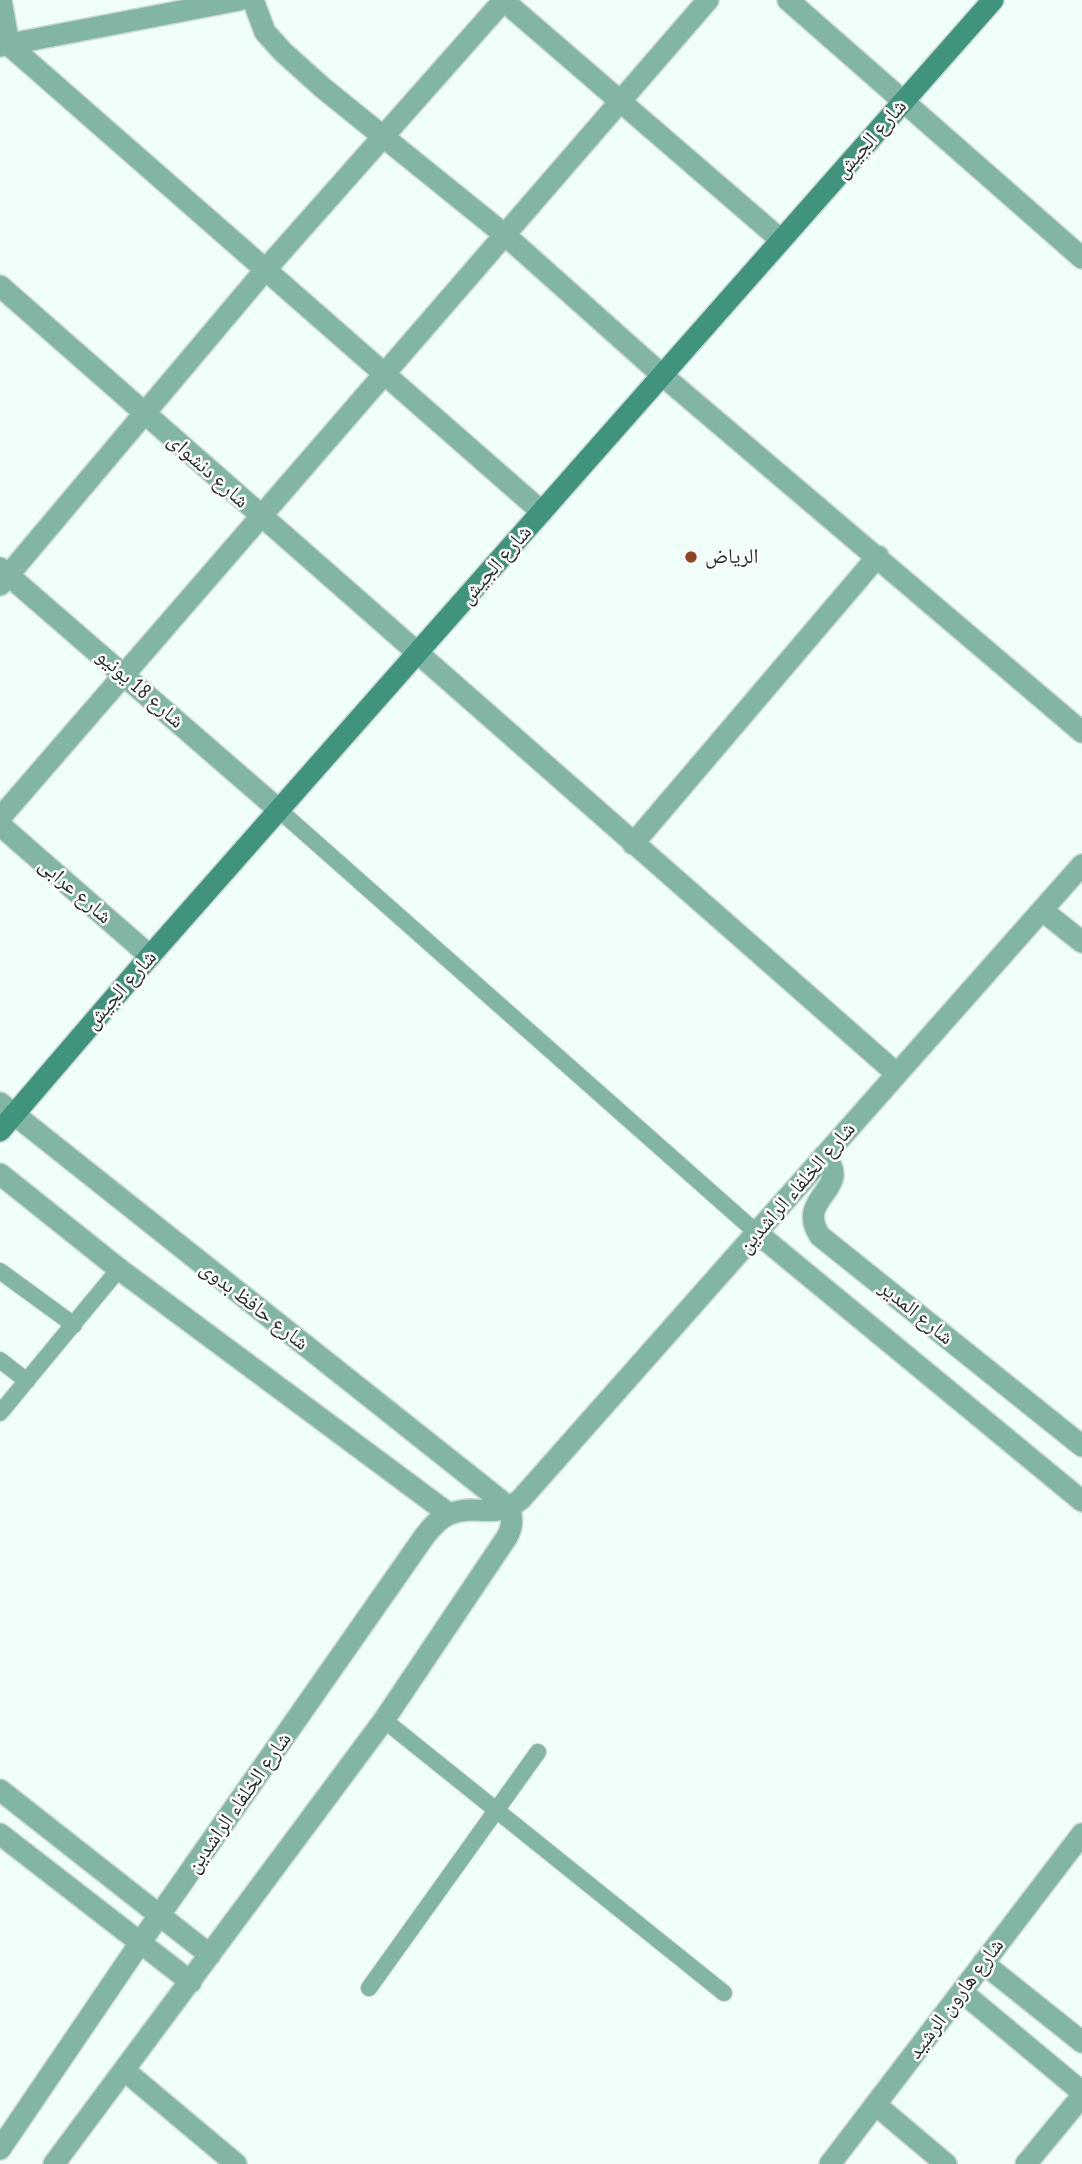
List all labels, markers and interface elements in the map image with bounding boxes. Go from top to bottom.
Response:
street label: شارع الجيش [830,94,912,184]
street label: شارع دنشواى [162,428,254,514]
street label: شارع الجيش [455,520,537,610]
place label: الرياض [705,544,758,570]
marker: الرياض [683,549,699,565]
street label: شارع 18 يونيو [91,644,189,734]
street label: شارع عرابى [33,852,117,930]
street label: شارع الجيش [80,945,162,1035]
street label: شارع الخلفاء الراشدين [733,1117,861,1259]
street label: شارع حافظ بدوى [195,1256,313,1356]
street label: شارع المدير [874,1275,958,1351]
street label: شارع الخلفاء الراشدين [181,1728,297,1878]
street label: شارع هارون الرشيد [903,1934,1009,2064]

